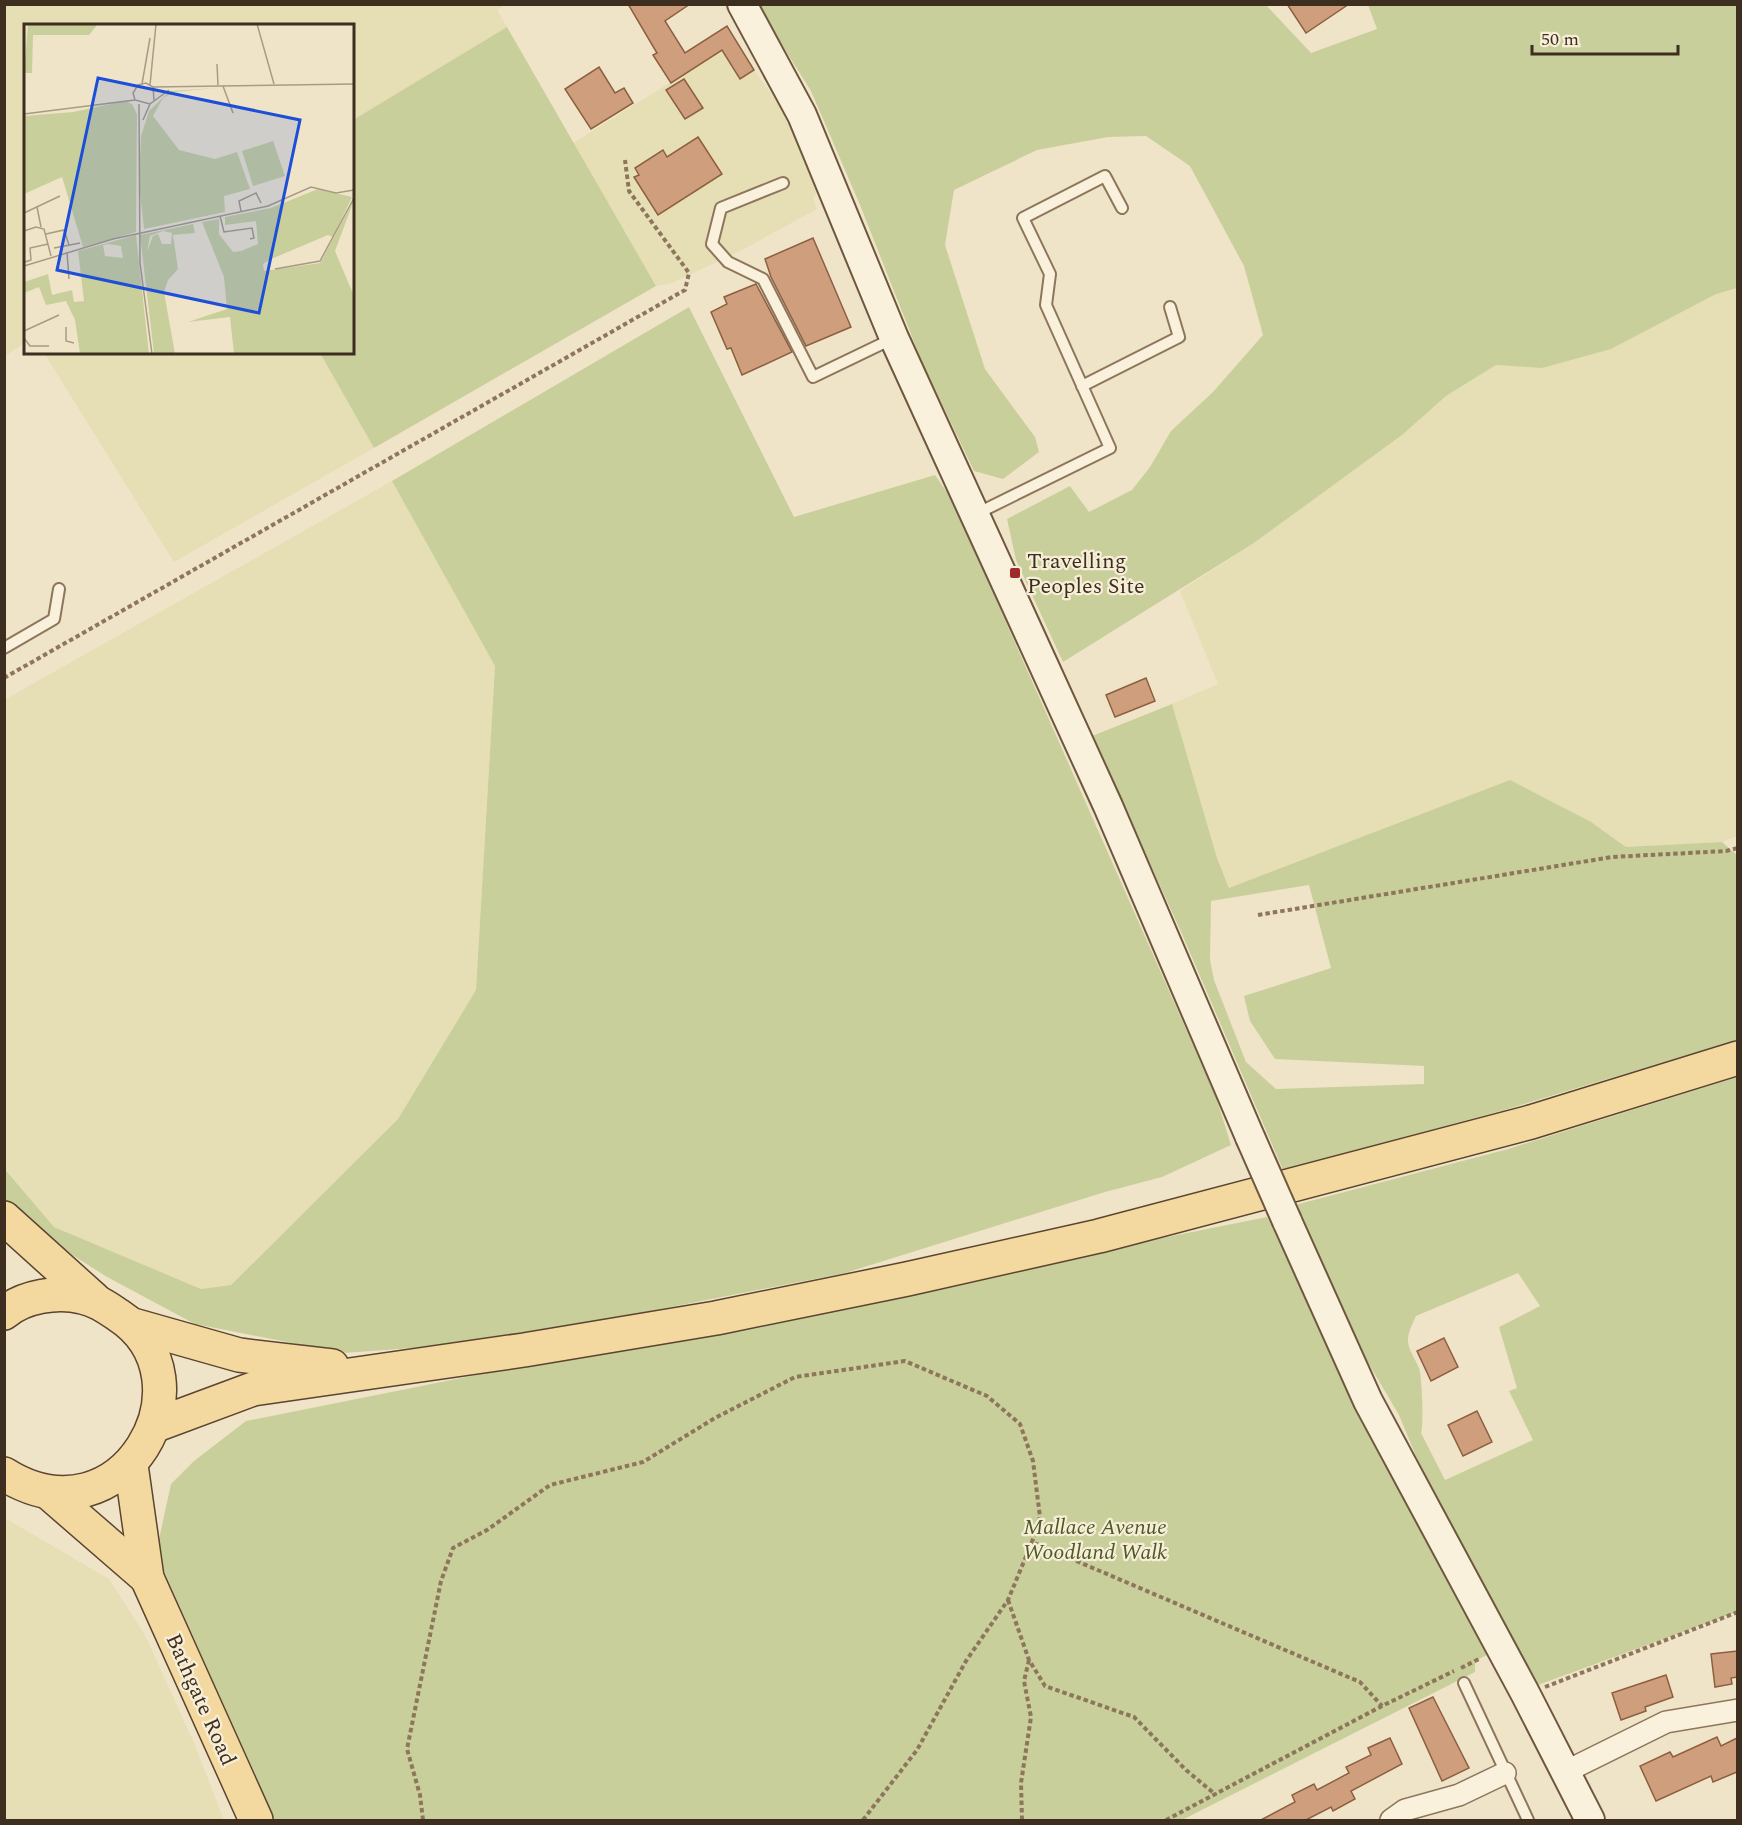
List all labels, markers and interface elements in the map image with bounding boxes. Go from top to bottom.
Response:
scale bar [1532,18,1678,56]
inset map [24,24,354,354]
text: 50 m [1541,26,1579,53]
place label: Travelling Peoples Site [1027,545,1145,603]
marker: Travelling Peoples Site [1008,566,1022,580]
park label: Mallace Avenue Woodland Walk [1023,1511,1167,1569]
street label: Bathgate Road [157,1628,245,1771]

